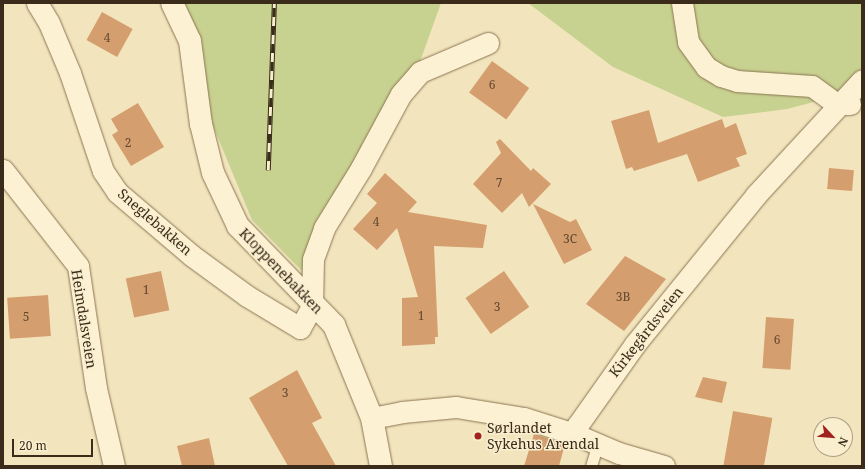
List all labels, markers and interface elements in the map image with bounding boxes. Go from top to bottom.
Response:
house number: 4 [104,31,110,45]
house number: 6 [489,78,495,92]
house number: 2 [125,136,131,150]
house number: 7 [496,176,502,190]
street label: Sneglebakken [115,185,195,259]
house number: 4 [373,215,379,229]
street label: Kloppenebakken [236,225,326,317]
house number: 3C [563,232,577,246]
street label: Heimdalsveien [68,268,100,370]
house number: 1 [143,283,149,297]
street label: Kirkegårdsveien [606,284,686,380]
house number: 3B [616,290,630,304]
house number: 3 [494,300,500,314]
house number: 1 [418,309,424,323]
house number: 5 [23,310,29,324]
house number: 6 [774,333,780,347]
house number: 3 [282,386,288,400]
north arrow [813,417,853,457]
place label: Sørlandet Sykehus Arendal [487,420,599,452]
marker: Sørlandet Sykehus Arendal [472,430,484,442]
scale bar [14,431,95,457]
text: N [835,435,852,449]
text: 20 m [19,437,47,454]

